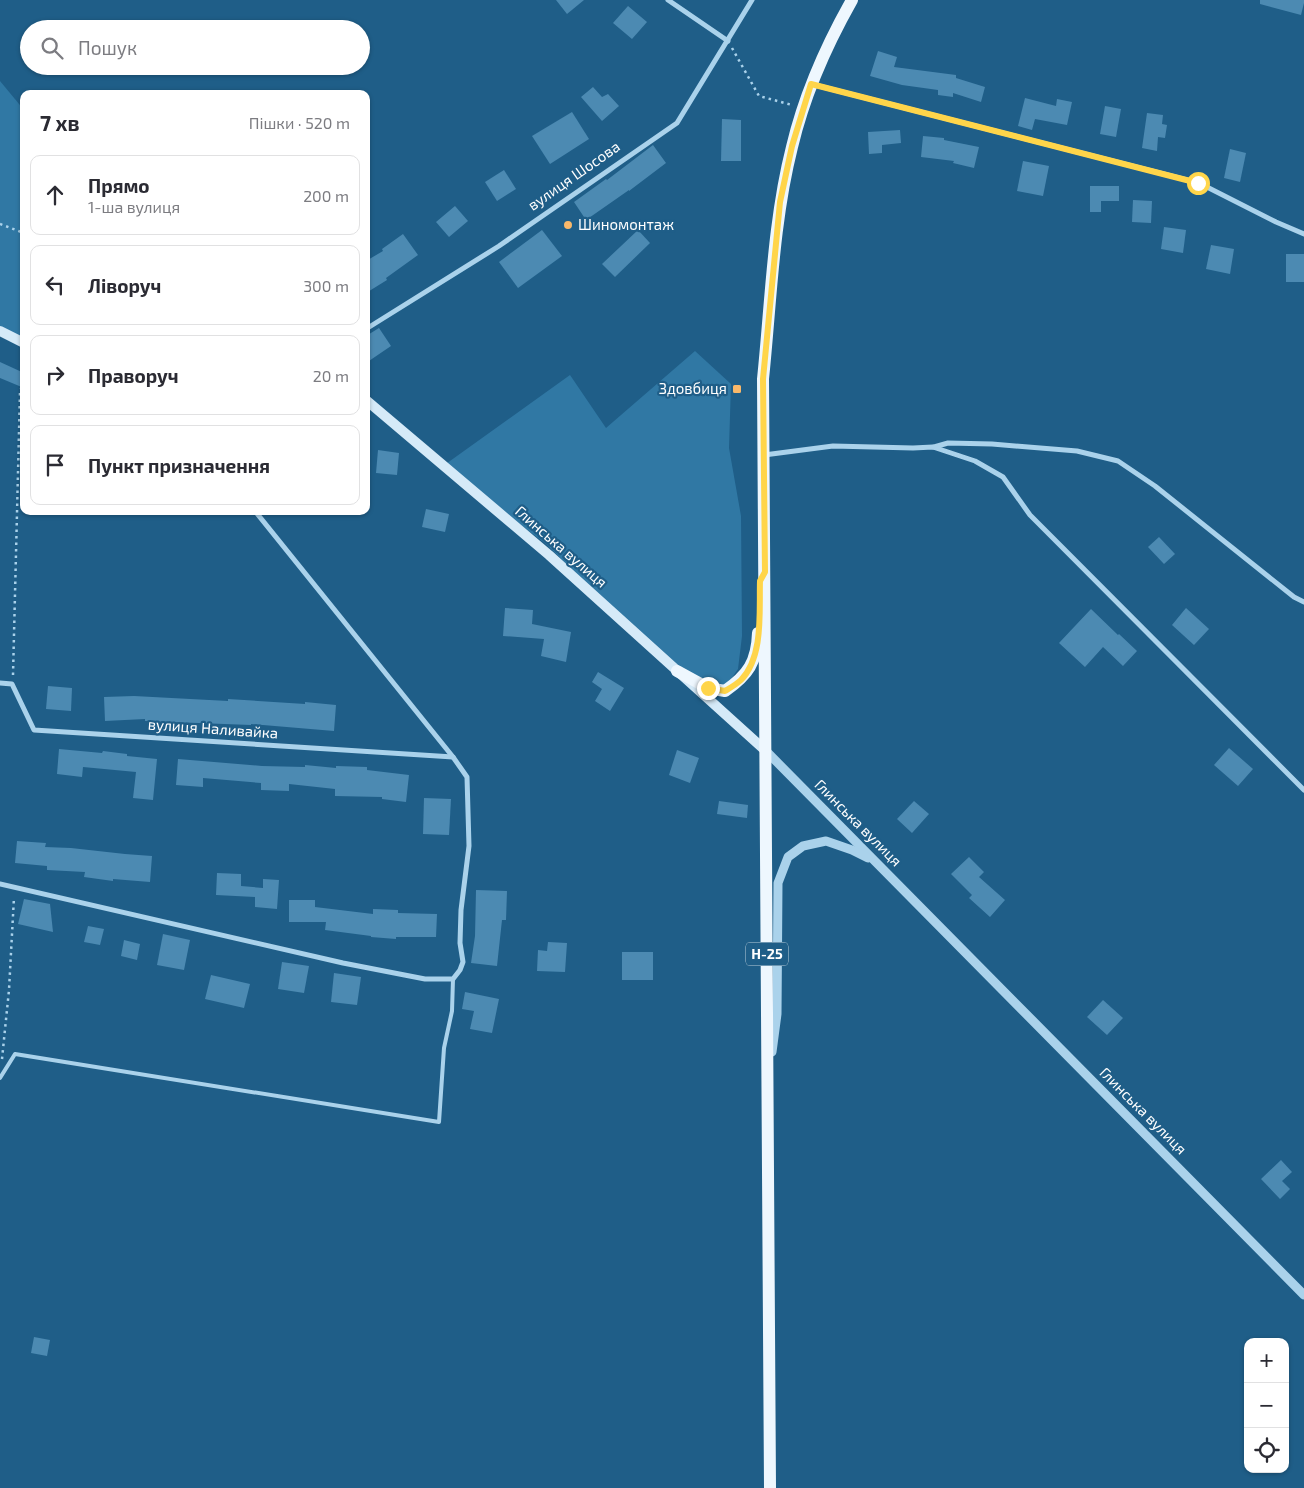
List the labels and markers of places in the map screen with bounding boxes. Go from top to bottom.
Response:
place label: Шиномонтаж [578,215,674,233]
marker: Шиномонтаж [562,219,574,231]
place label: Здовбиця [659,379,727,397]
marker: Здовбиця [731,383,743,395]

